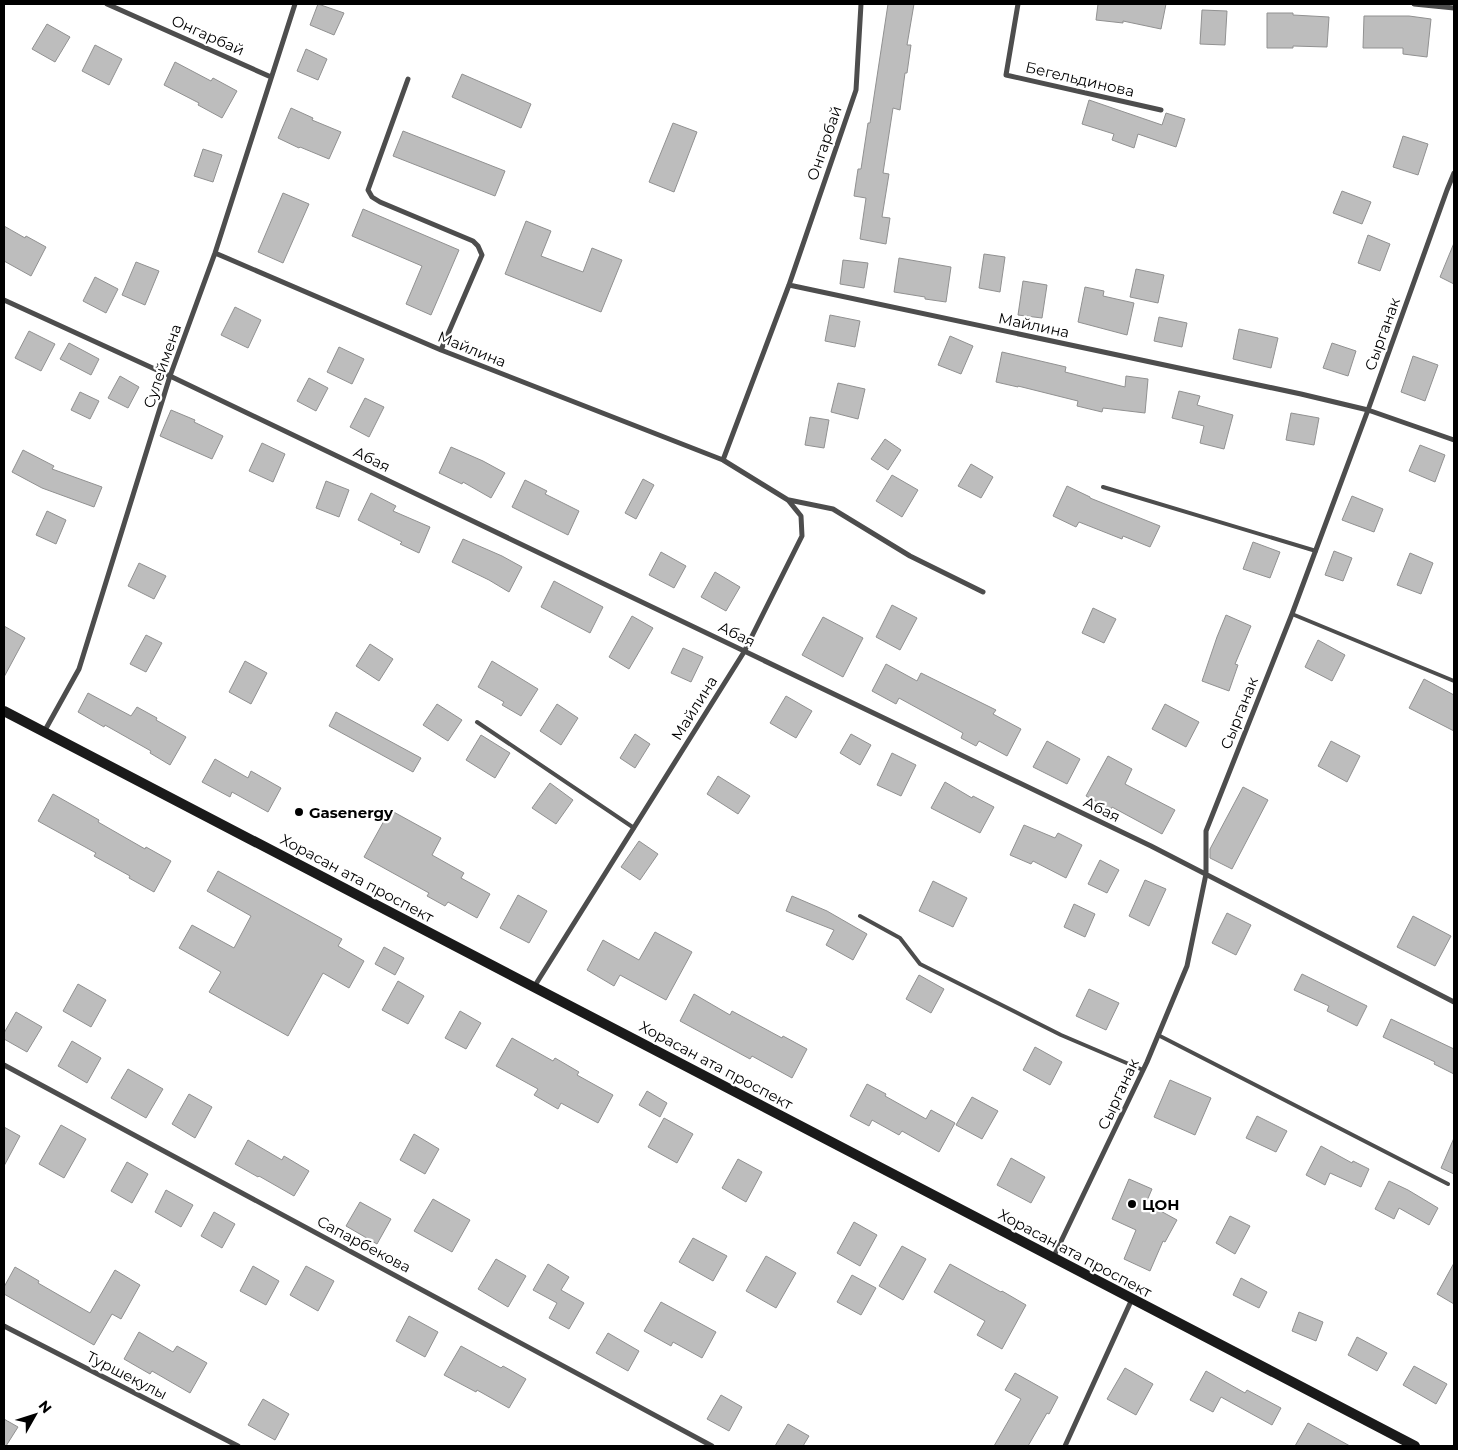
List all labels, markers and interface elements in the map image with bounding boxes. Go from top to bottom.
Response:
street label: Онгарбай [169,10,247,60]
street label: Бегельдинова [1024,57,1136,101]
street label: Онгарбай [802,103,846,183]
street label: Сырганак [1360,295,1404,373]
street label: Майлина [997,308,1071,342]
street label: Сулеймена [139,321,185,411]
street label: Майлина [435,327,509,371]
street label: Абая [350,442,394,476]
street label: Абая [715,617,759,651]
street label: Майлина [667,672,721,744]
street label: Сырганак [1216,674,1262,752]
street label: Абая [1080,792,1124,826]
place label: Gasenergy [309,803,394,822]
marker: Gasenergy [293,806,305,818]
street label: Хорасан ата проспект [277,829,438,927]
street label: Хорасан ата проспект [636,1016,797,1114]
street label: Сырганак [1093,1055,1143,1133]
place label: ЦОН [1142,1195,1180,1214]
marker: ЦОН [1126,1198,1138,1210]
street label: Хорасан ата проспект [995,1204,1156,1302]
street label: Сапарбекова [314,1211,414,1277]
street label: Туршекулы [84,1347,170,1403]
north arrow [10,1390,60,1440]
text: N [35,1397,56,1417]

